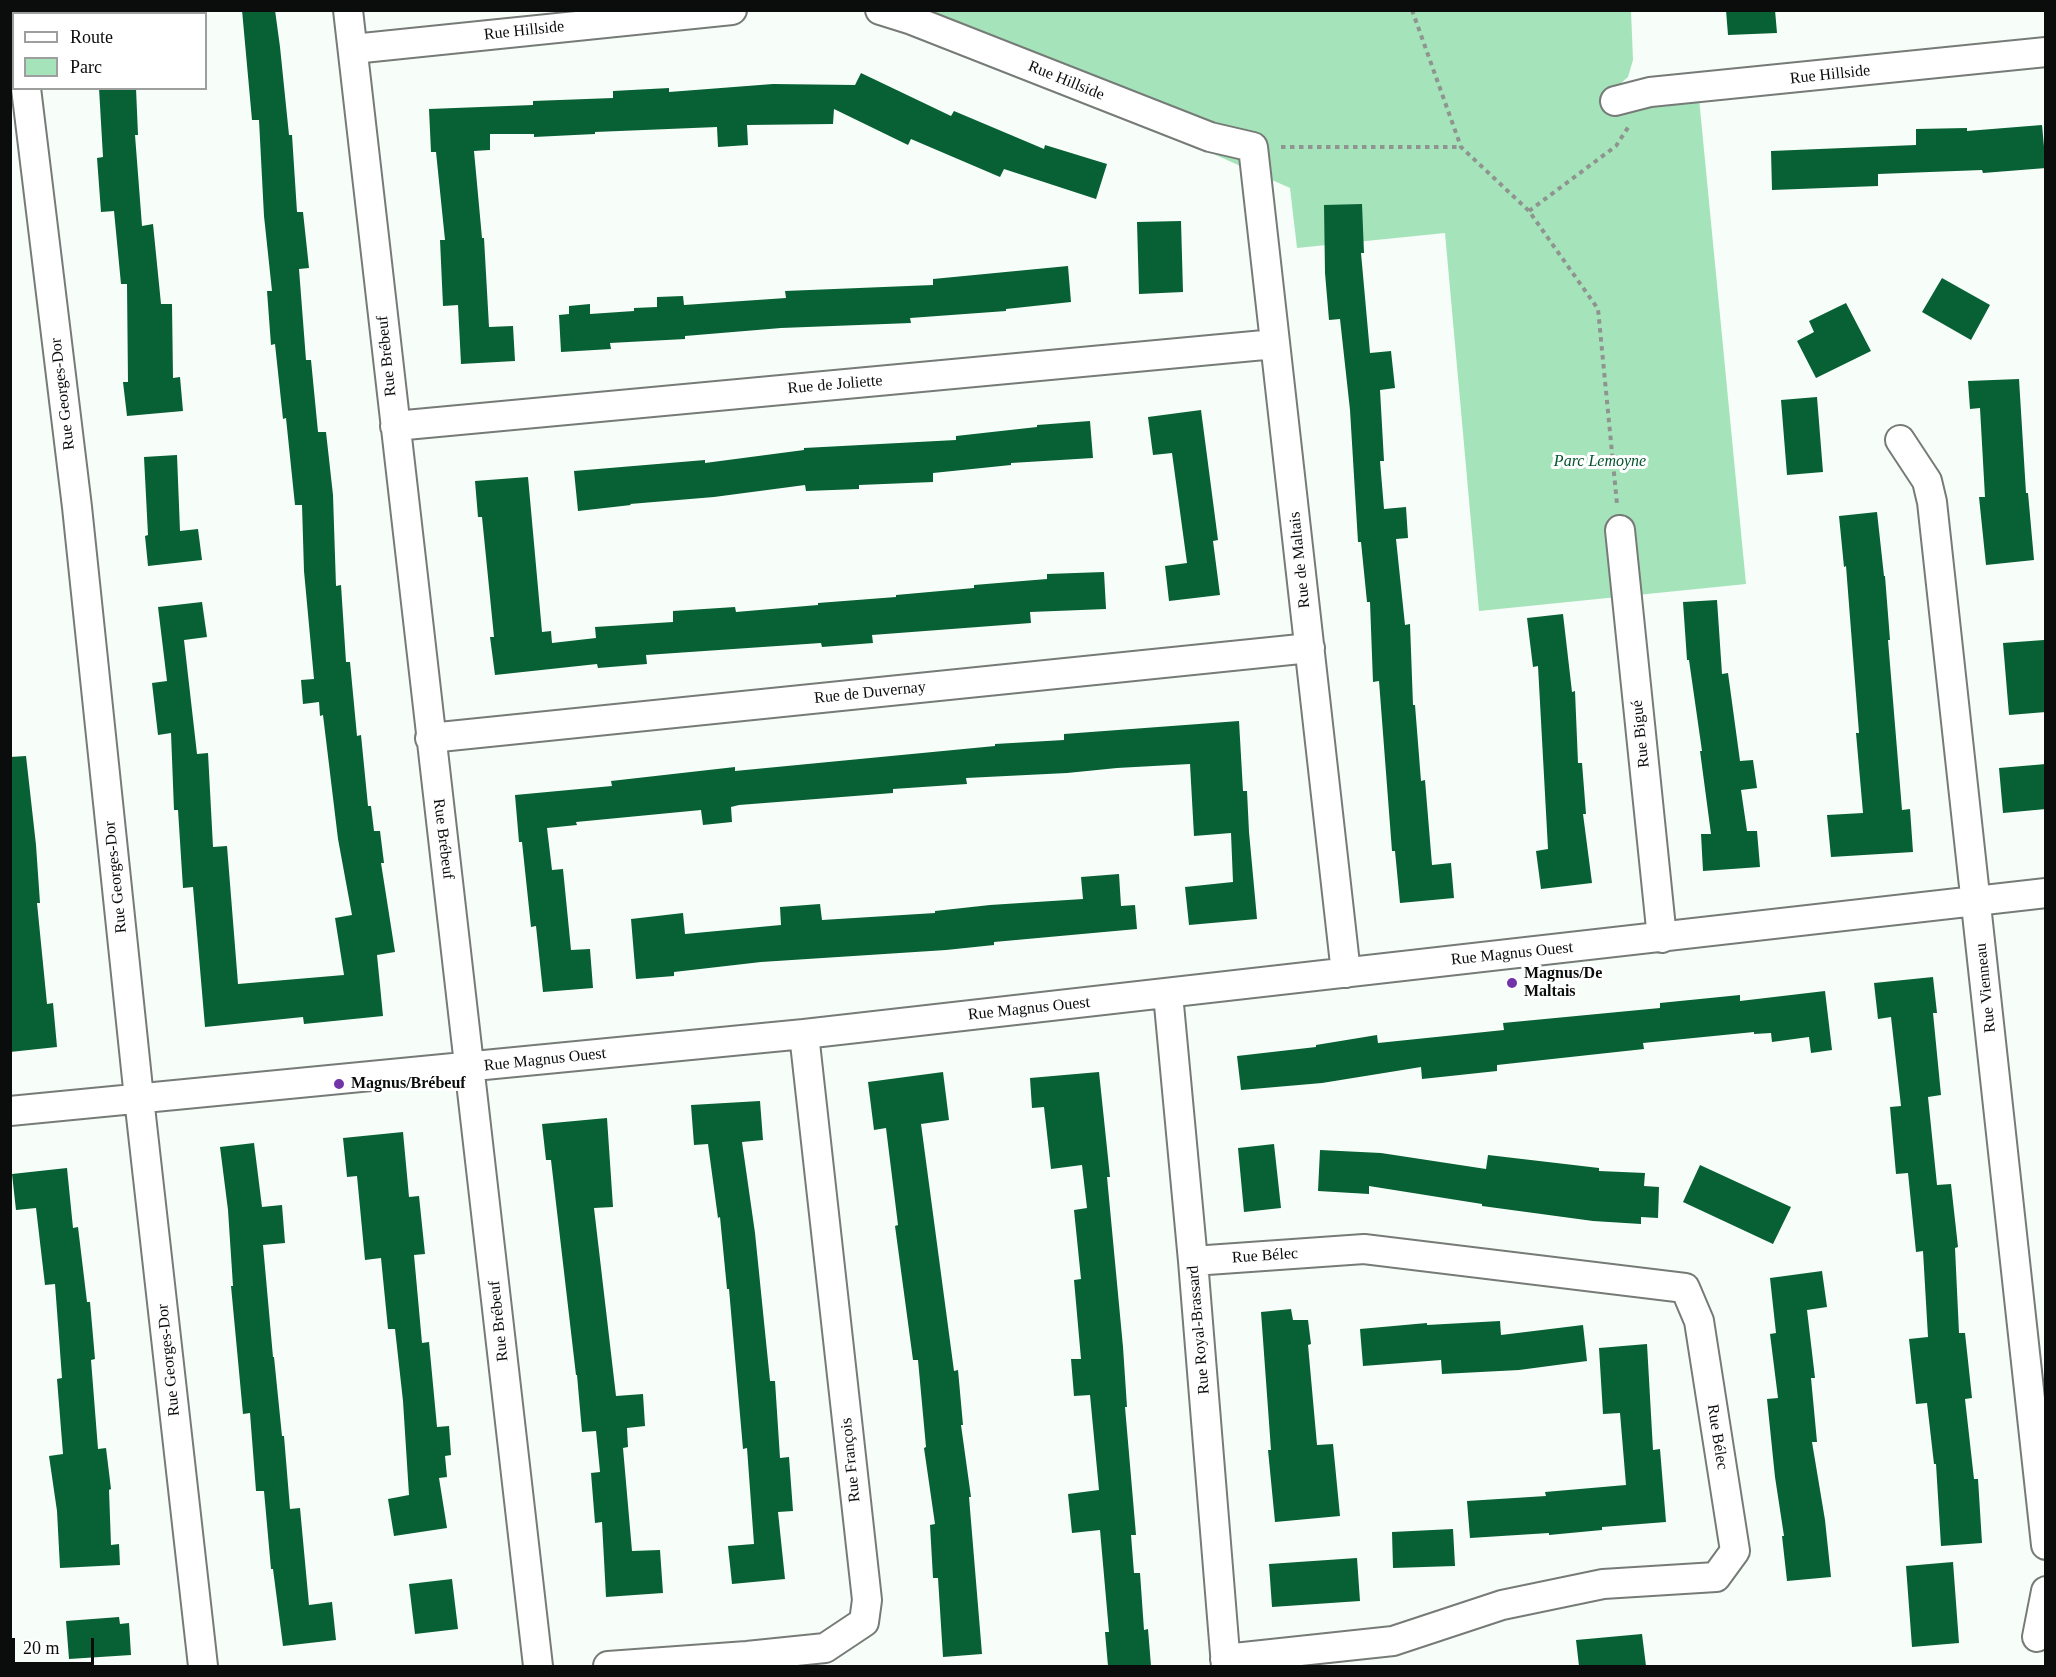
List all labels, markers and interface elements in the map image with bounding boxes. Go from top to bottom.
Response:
legend [12,12,207,90]
street label: Rue Hillside [483,17,565,45]
text: Route [70,27,113,47]
text: Parc [70,57,102,77]
street label: Rue Hillside [1025,57,1107,105]
street label: Rue Hillside [1789,61,1871,89]
street label: Rue Brébeuf [373,315,401,397]
street label: Rue Georges-Dor [47,337,79,451]
street label: Rue de Joliette [787,371,883,399]
park label: Parc Lemoyne [1554,452,1646,472]
street label: Rue de Maltais [1285,511,1315,609]
street label: Rue de Duvernay [813,678,927,708]
street label: Rue Bigué [1628,699,1654,769]
street label: Rue Brébeuf [429,797,457,881]
street label: Rue Georges-Dor [101,820,131,934]
street label: Rue Magnus Ouest [1450,938,1574,970]
street label: Rue Vienneau [1972,942,2000,1034]
place label: Magnus/De Maltais [1524,964,1602,1002]
marker: Magnus/De Maltais [1505,976,1519,990]
street label: Rue Magnus Ouest [967,993,1091,1025]
street label: Rue Magnus Ouest [483,1044,607,1076]
place label: Magnus/Brébeuf [351,1074,466,1094]
marker: Magnus/Brébeuf [332,1077,346,1091]
street label: Rue Bélec [1231,1244,1299,1268]
street label: Rue Royal-Brassard [1184,1265,1214,1395]
street label: Rue Brébeuf [485,1280,513,1362]
street label: Rue Georges-Dor [154,1303,184,1417]
street label: Rue Bélec [1702,1403,1732,1471]
street label: Rue François [837,1417,865,1503]
scale bar [15,1626,98,1664]
text: 20 m [23,1638,60,1658]

